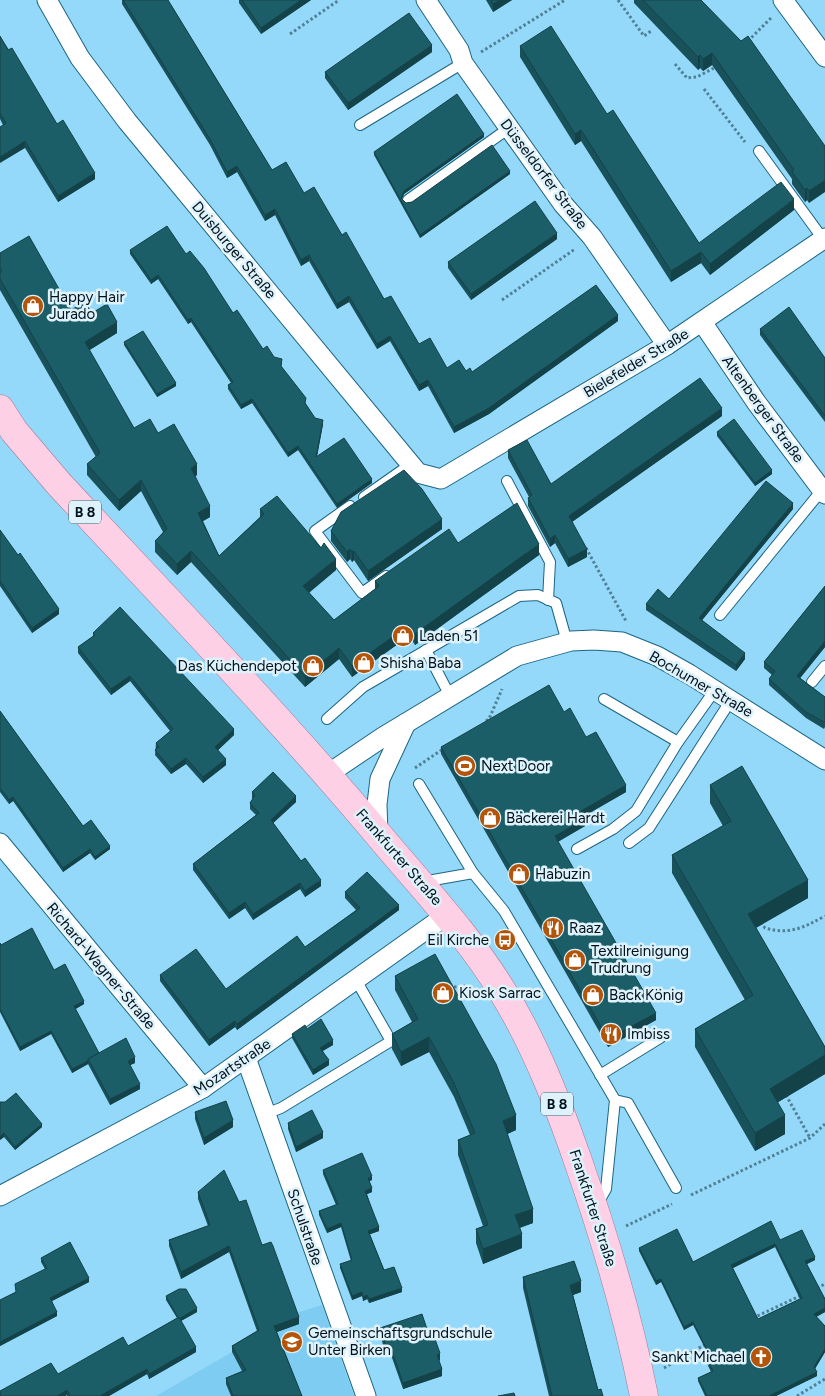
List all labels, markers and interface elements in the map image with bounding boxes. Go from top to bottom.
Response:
street label: Düsseldorfer Straße [497,115,591,233]
street label: Duisburger Straße [188,198,280,302]
place label: Happy Hair Jurado [49,288,125,323]
shop icon: Happy Hair Jurado [21,294,45,318]
street label: Bielefelder Straße [580,325,692,401]
street label: Altenberger Straße [718,352,808,466]
road number: B 8 [69,501,101,524]
shop icon: Laden 51 [391,624,415,648]
place label: Laden 51 [419,627,478,645]
street label: Bochumer Straße [646,647,756,721]
shop icon: Shisha Baba [352,651,376,675]
shop icon: Das Küchendepot [301,654,325,678]
place label: Shisha Baba [380,654,461,672]
place label: Das Küchendepot [178,657,297,675]
sports icon: Next Door [453,754,477,778]
place label: Next Door [481,757,550,775]
street label: Frankfurter Straße [352,805,446,909]
shop icon: Bäckerei Hardt [478,806,502,830]
place label: Bäckerei Hardt [506,809,605,827]
shop icon: Habuzin [507,862,531,886]
place label: Habuzin [535,865,590,883]
street label: Richard-Wagner-Straße [43,899,159,1033]
restaurant icon: Raaz [541,916,565,940]
place label: Raaz [569,919,601,937]
bus stop icon: Eil Kirche [493,928,517,952]
place label: Eil Kirche [427,931,489,949]
place label: Textilreinigung Trudrung [591,942,689,977]
shop icon: Textilreinigung Trudrung [563,948,587,972]
shop icon: Kiosk Sarrac [431,981,455,1005]
shop icon: Back König [581,983,605,1007]
place label: Kiosk Sarrac [459,984,541,1002]
place label: Back König [609,986,683,1004]
restaurant icon: Imbiss [599,1022,623,1046]
place label: Imbiss [627,1025,670,1043]
street label: Mozartstraße [190,1035,274,1099]
road number: B 8 [541,1092,573,1116]
street label: Frankfurter Straße [566,1147,620,1269]
street label: Schulstraße [284,1187,326,1267]
place label: Gemeinschaftsgrundschule Unter Birken [308,1324,492,1359]
school or university icon: Gemeinschaftsgrundschule Unter Birken [280,1330,304,1354]
church icon: Sankt Michael [749,1345,773,1369]
place label: Sankt Michael [651,1348,745,1366]

